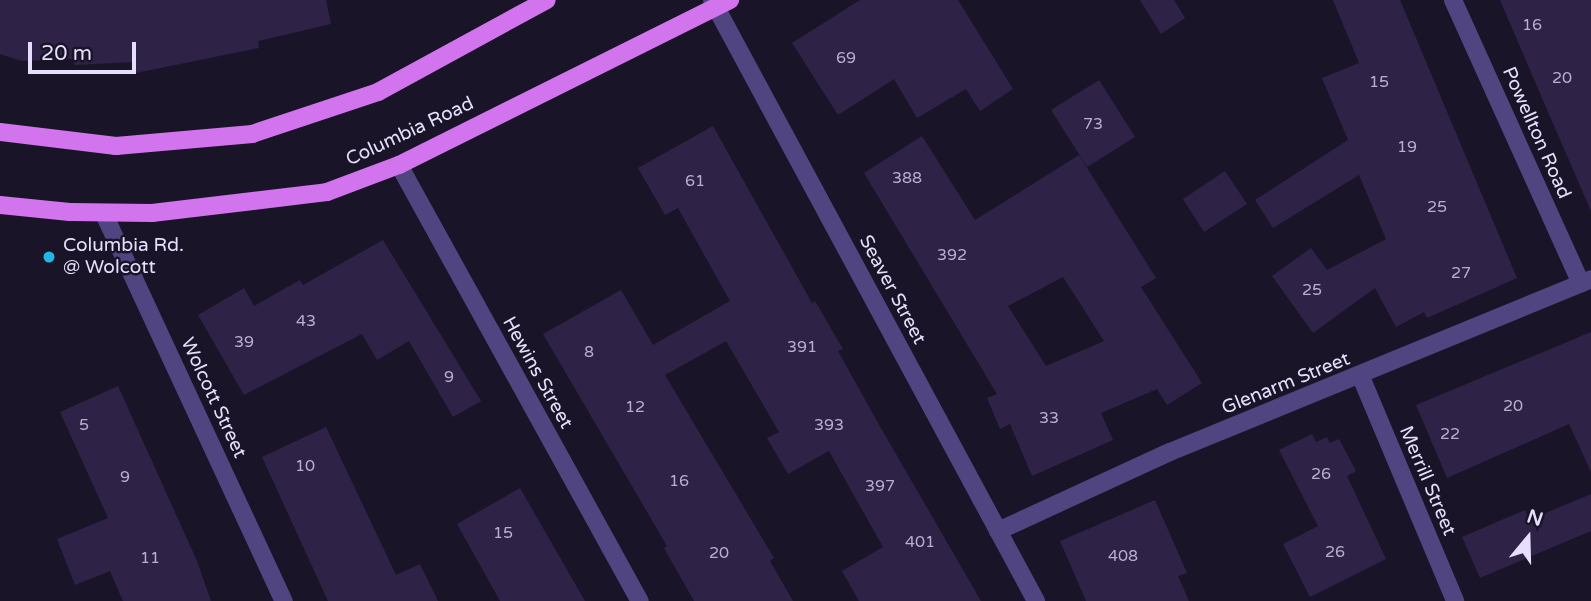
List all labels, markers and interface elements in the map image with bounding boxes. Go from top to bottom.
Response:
house number: 16 [1522,15,1542,35]
scale bar [32,28,140,72]
text: 20 m [41,41,92,66]
house number: 69 [836,48,856,68]
street label: Powellton Road [1497,64,1575,202]
house number: 20 [1552,68,1572,88]
house number: 15 [1369,72,1389,92]
street label: Columbia Road [343,92,477,172]
house number: 73 [1083,114,1103,134]
house number: 19 [1397,137,1417,157]
house number: 388 [892,168,922,188]
house number: 61 [685,171,705,191]
house number: 25 [1427,197,1447,217]
street label: Seaver Street [854,232,930,348]
place label: Columbia Rd. @ Wolcott [63,235,184,279]
house number: 392 [937,245,967,265]
marker: Columbia Rd. @ Wolcott [41,249,57,265]
house number: 27 [1451,263,1471,283]
house number: 25 [1302,280,1322,300]
house number: 43 [296,311,316,331]
street label: Hewins Street [497,313,577,433]
house number: 39 [234,332,254,352]
street label: Wolcott Street [175,334,251,462]
house number: 391 [787,337,817,357]
house number: 8 [584,342,594,362]
street label: Glenarm Street [1219,348,1353,420]
house number: 9 [444,367,454,387]
house number: 20 [1503,396,1523,416]
house number: 12 [625,397,645,417]
house number: 33 [1039,408,1059,428]
house number: 5 [79,415,89,435]
house number: 393 [814,415,844,435]
street label: Merrill Street [1394,423,1460,539]
house number: 22 [1440,424,1460,444]
house number: 10 [295,456,315,476]
house number: 26 [1311,464,1331,484]
house number: 9 [120,467,130,487]
house number: 16 [669,471,689,491]
house number: 397 [865,476,895,496]
north arrow [1493,503,1563,573]
text: N [1524,505,1546,531]
house number: 15 [493,523,513,543]
house number: 401 [905,532,935,552]
house number: 26 [1325,542,1345,562]
house number: 20 [709,543,729,563]
house number: 408 [1108,546,1138,566]
house number: 11 [140,548,160,568]

